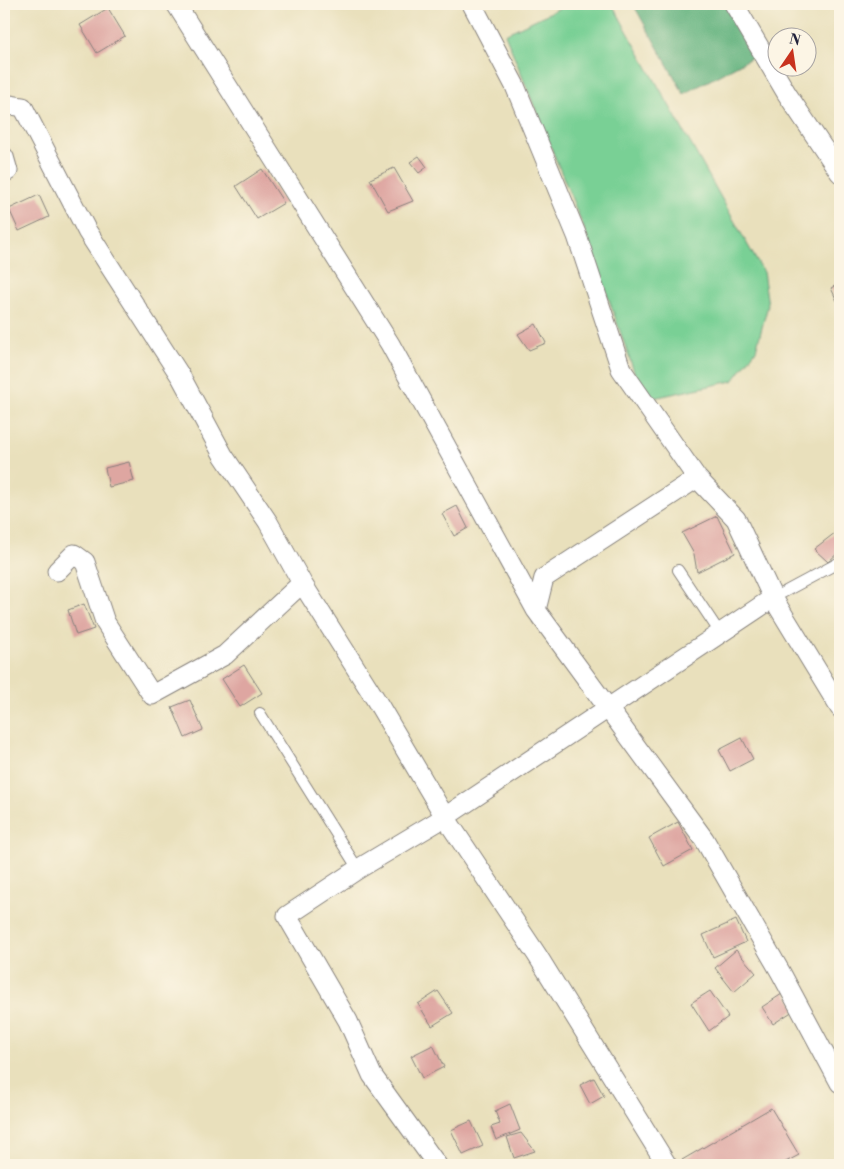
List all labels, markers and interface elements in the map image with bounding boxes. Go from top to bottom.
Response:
north arrow [766,28,816,78]
text: N [787,30,802,50]

